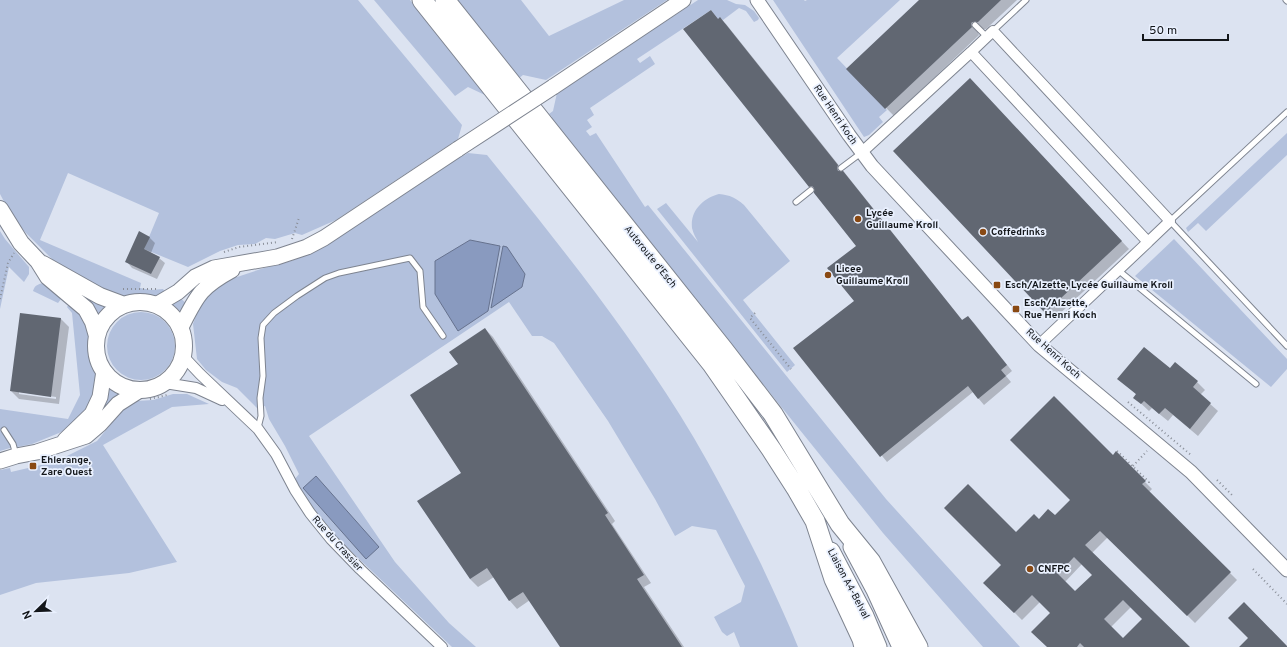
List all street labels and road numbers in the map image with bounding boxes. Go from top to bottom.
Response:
street label: Rue Henri Koch [810,83,860,147]
street label: Autoroute d'Esch [621,223,679,291]
street label: Rue Henri Koch [1023,326,1083,382]
street label: Rue du Crassier [309,514,365,574]
street label: Liaison A4-Belval [824,547,872,621]

